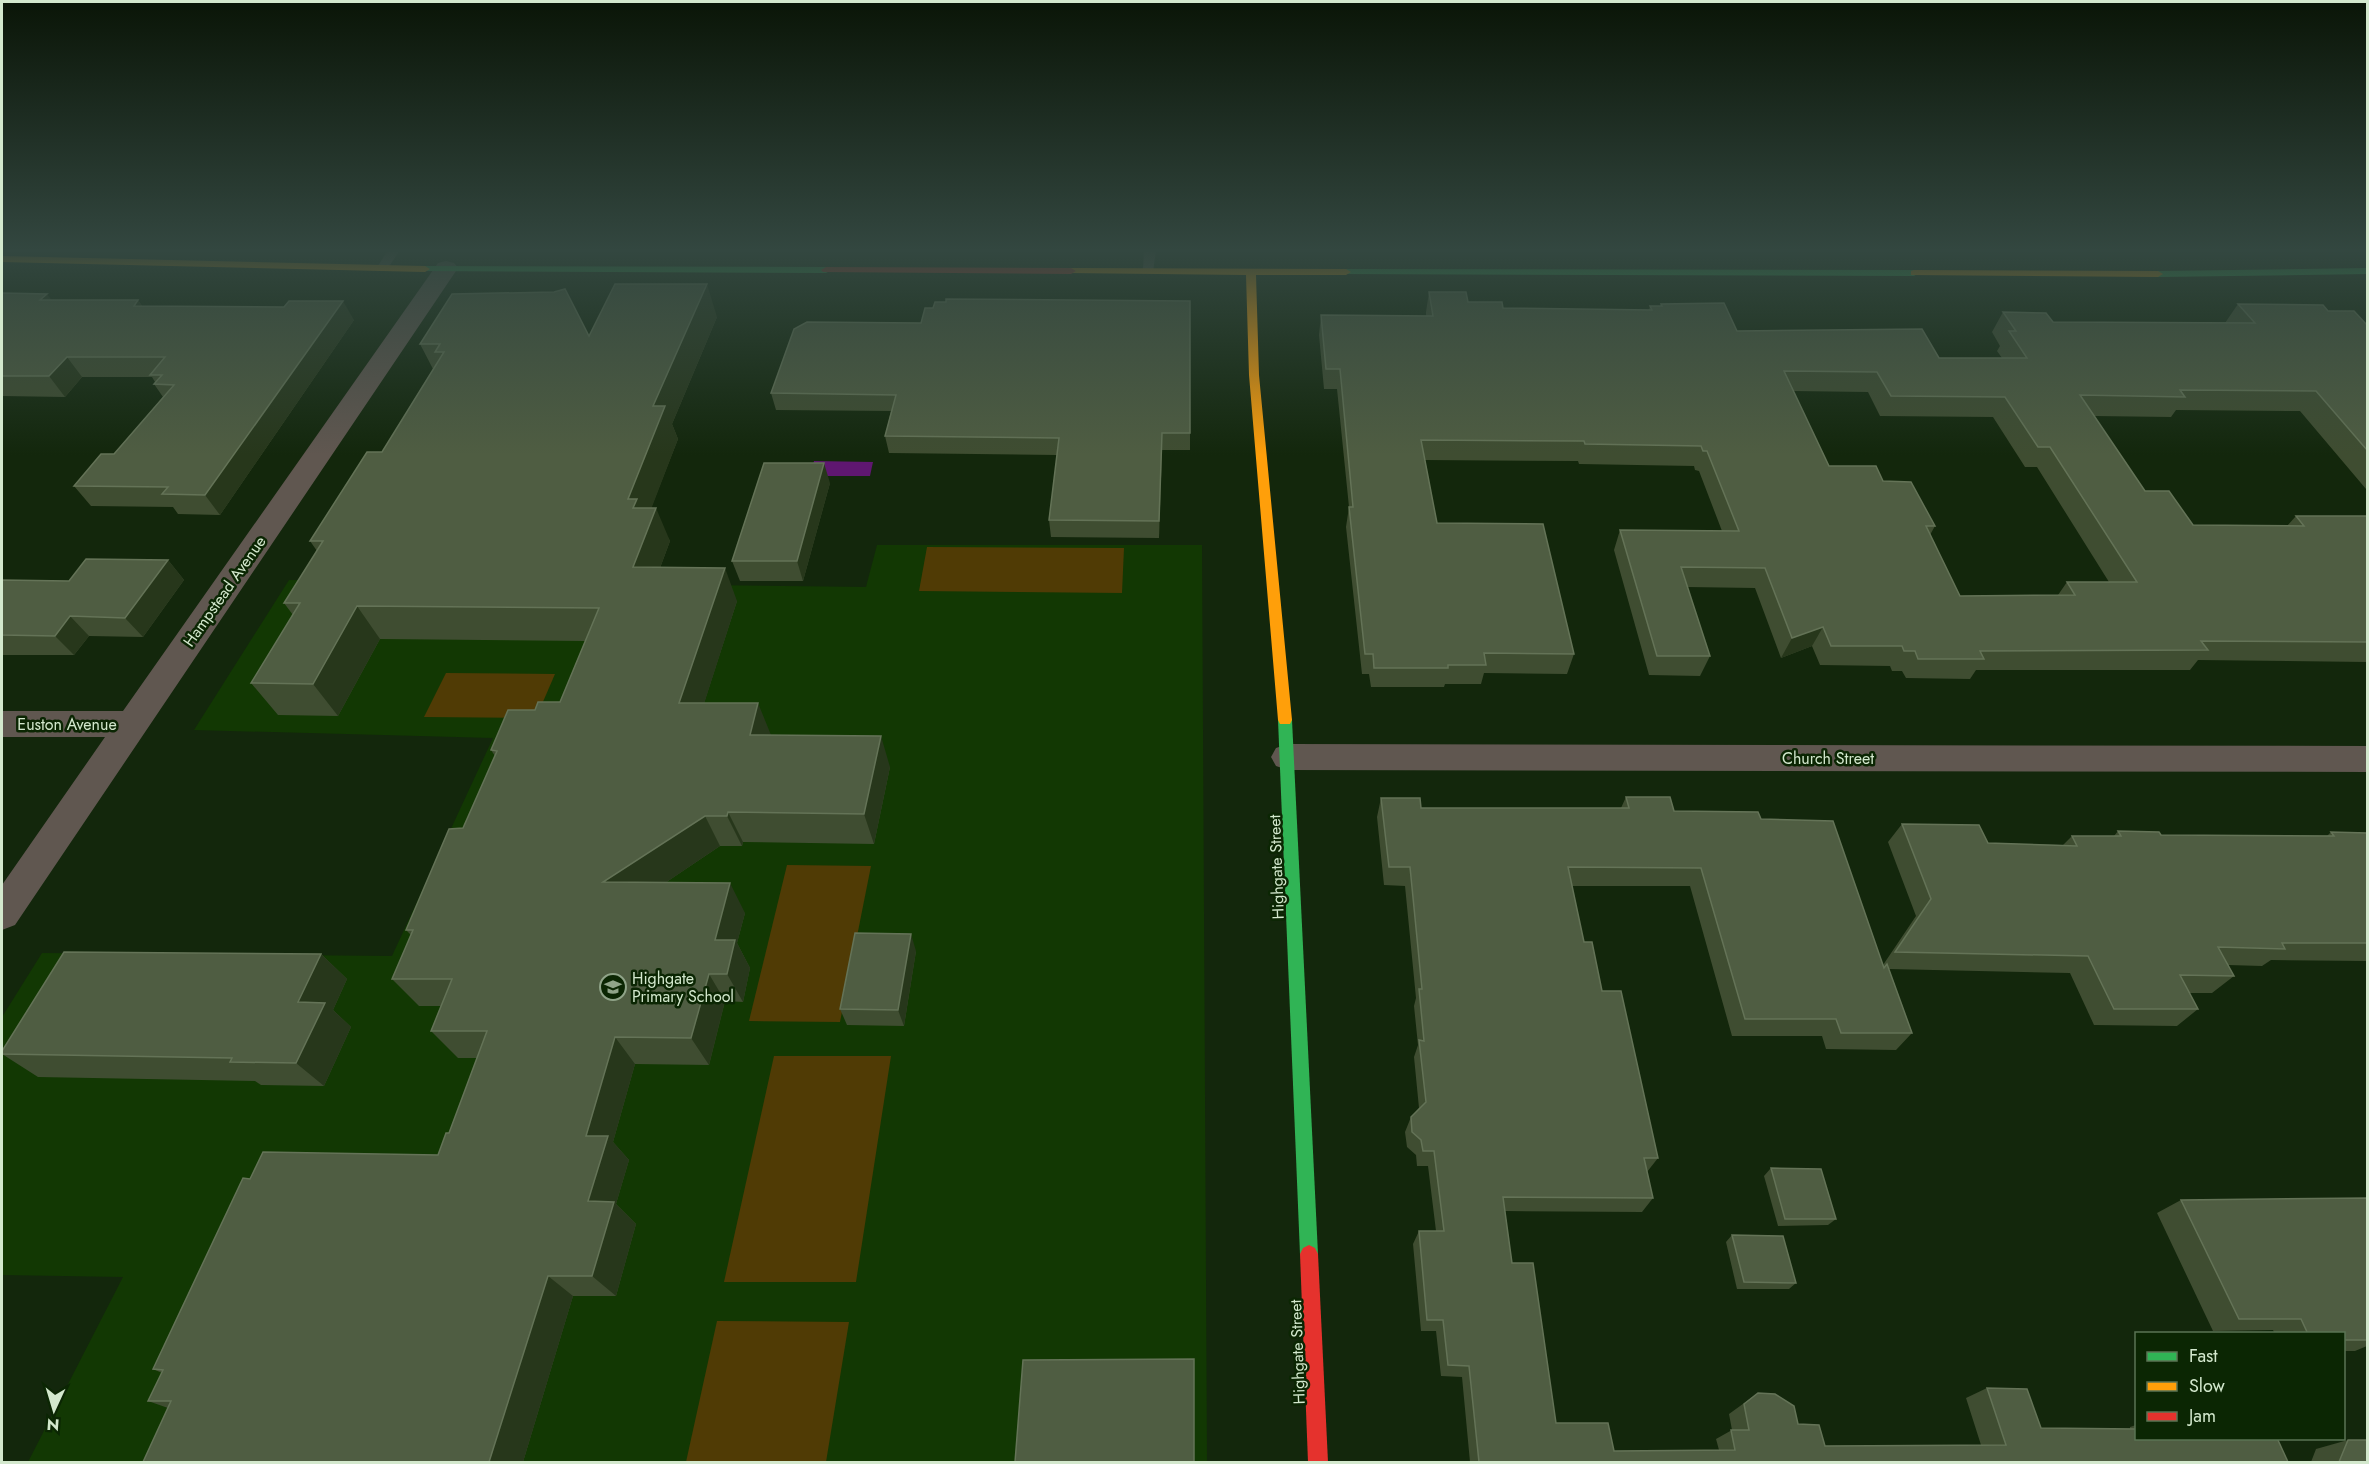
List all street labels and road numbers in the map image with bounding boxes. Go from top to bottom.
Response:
street label: Hampstead Avenue [177,531,271,651]
street label: Euston Avenue [17,713,117,736]
street label: Church Street [1782,747,1874,770]
street label: Highgate Street [1263,814,1290,920]
street label: Highgate Street [1284,1299,1311,1405]

